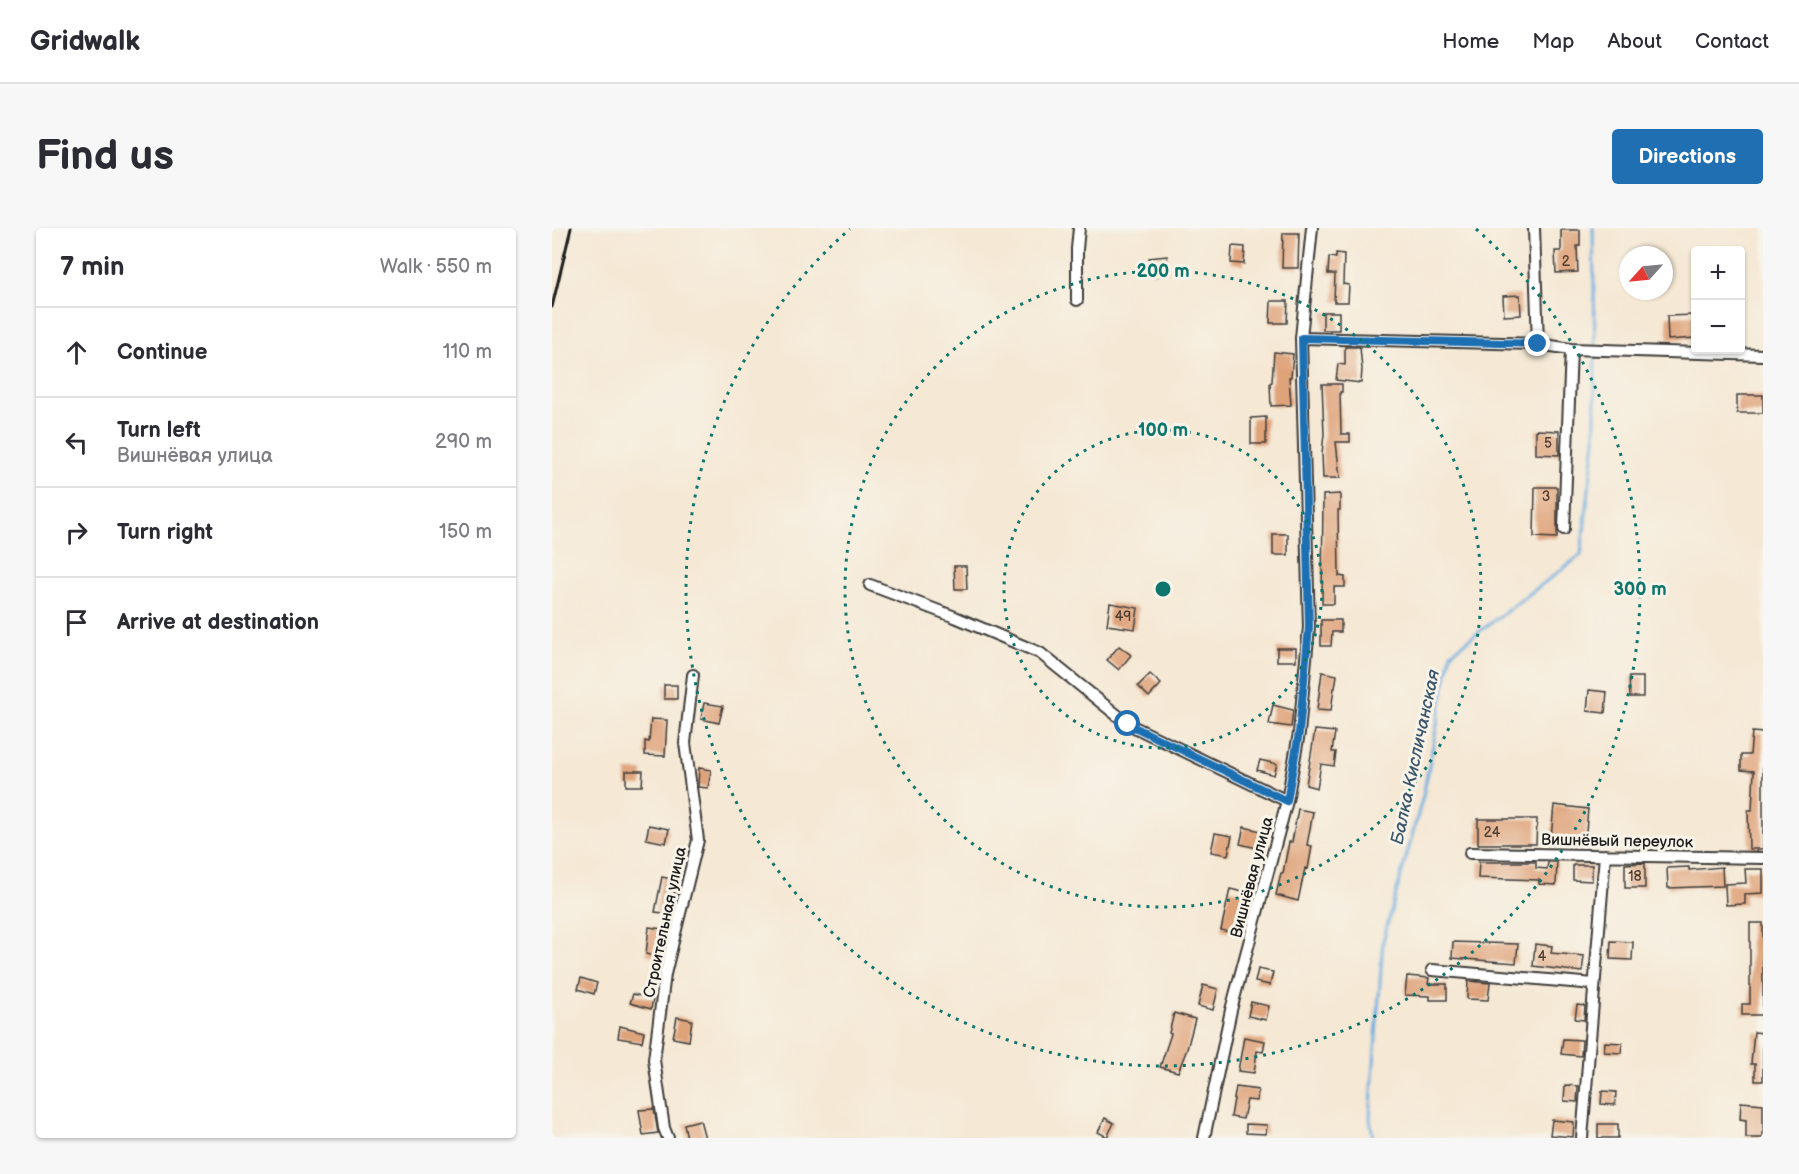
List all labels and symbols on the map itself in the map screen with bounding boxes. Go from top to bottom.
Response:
north arrow [1619,246,1673,300]
house number: 2 [1562,253,1571,270]
text: 200 m [1136,261,1190,282]
route end [1524,330,1550,356]
text: 100 m [1138,420,1188,441]
house number: 5 [1544,435,1552,452]
house number: 3 [1542,488,1550,505]
centre of rings [1153,579,1173,599]
text: 300 m [1613,579,1667,600]
house number: 49 [1115,608,1131,625]
water label: Балка Кисличанская [1387,668,1444,847]
route start [1114,710,1140,736]
street label: Вишнёвая улица [1227,814,1278,940]
house number: 24 [1484,824,1501,841]
street label: Вишнёвый переулок [1541,831,1694,852]
street label: Строительная улица [640,845,691,1000]
house number: 18 [1628,868,1642,885]
house number: 4 [1538,948,1547,965]

